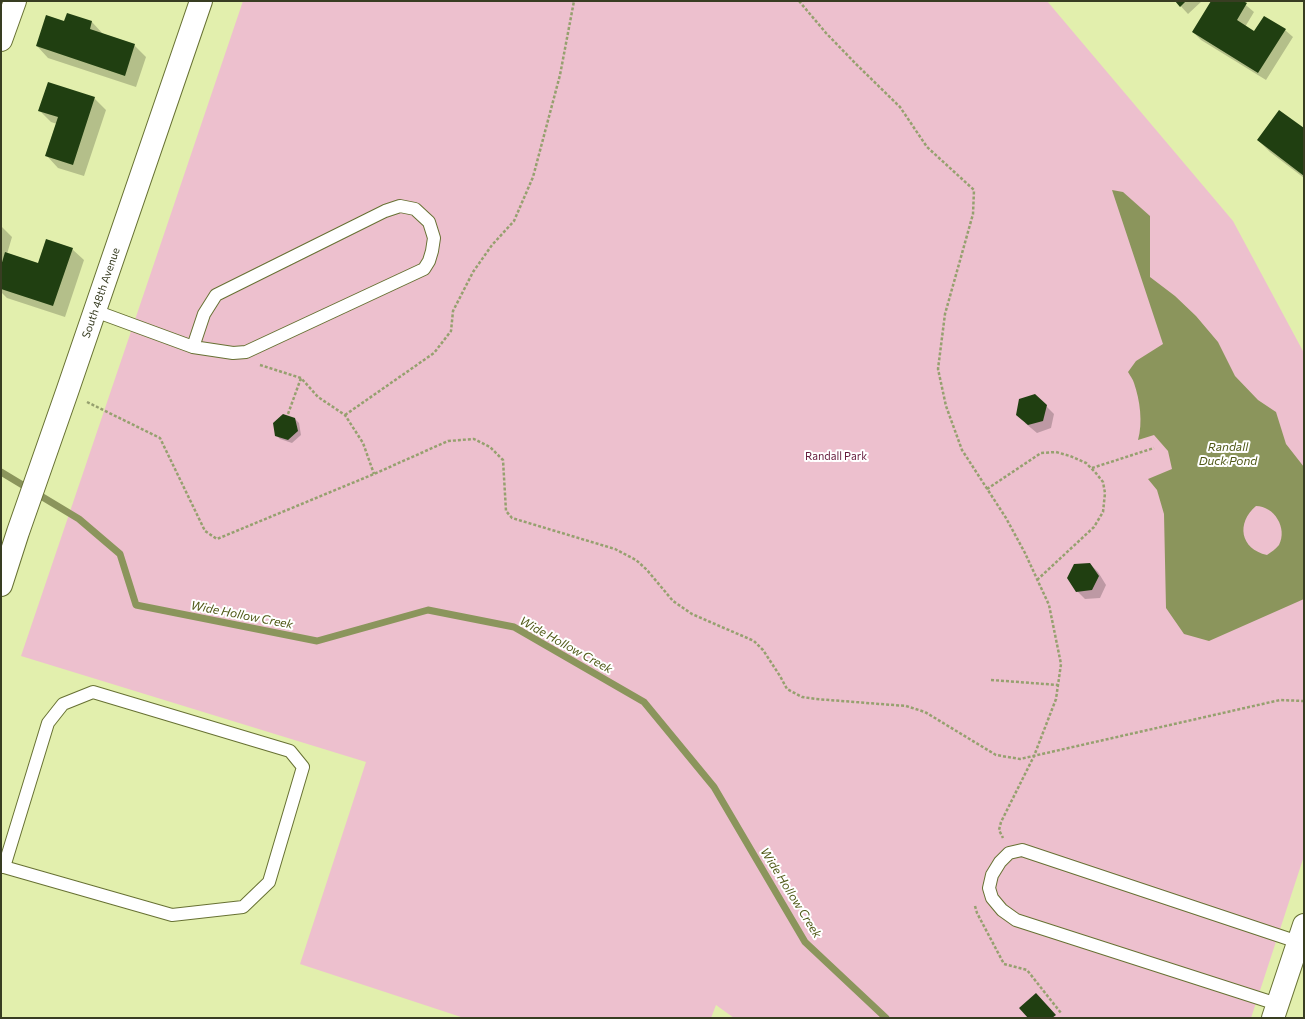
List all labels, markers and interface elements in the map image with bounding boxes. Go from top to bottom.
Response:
street label: South 48th Avenue [79,246,123,340]
water label: Randall Duck Pond [1199,440,1257,468]
park label: Randall Park [805,449,867,463]
water label: Wide Hollow Creek [190,598,294,632]
water label: Wide Hollow Creek [517,614,615,676]
water label: Wide Hollow Creek [757,845,825,941]

